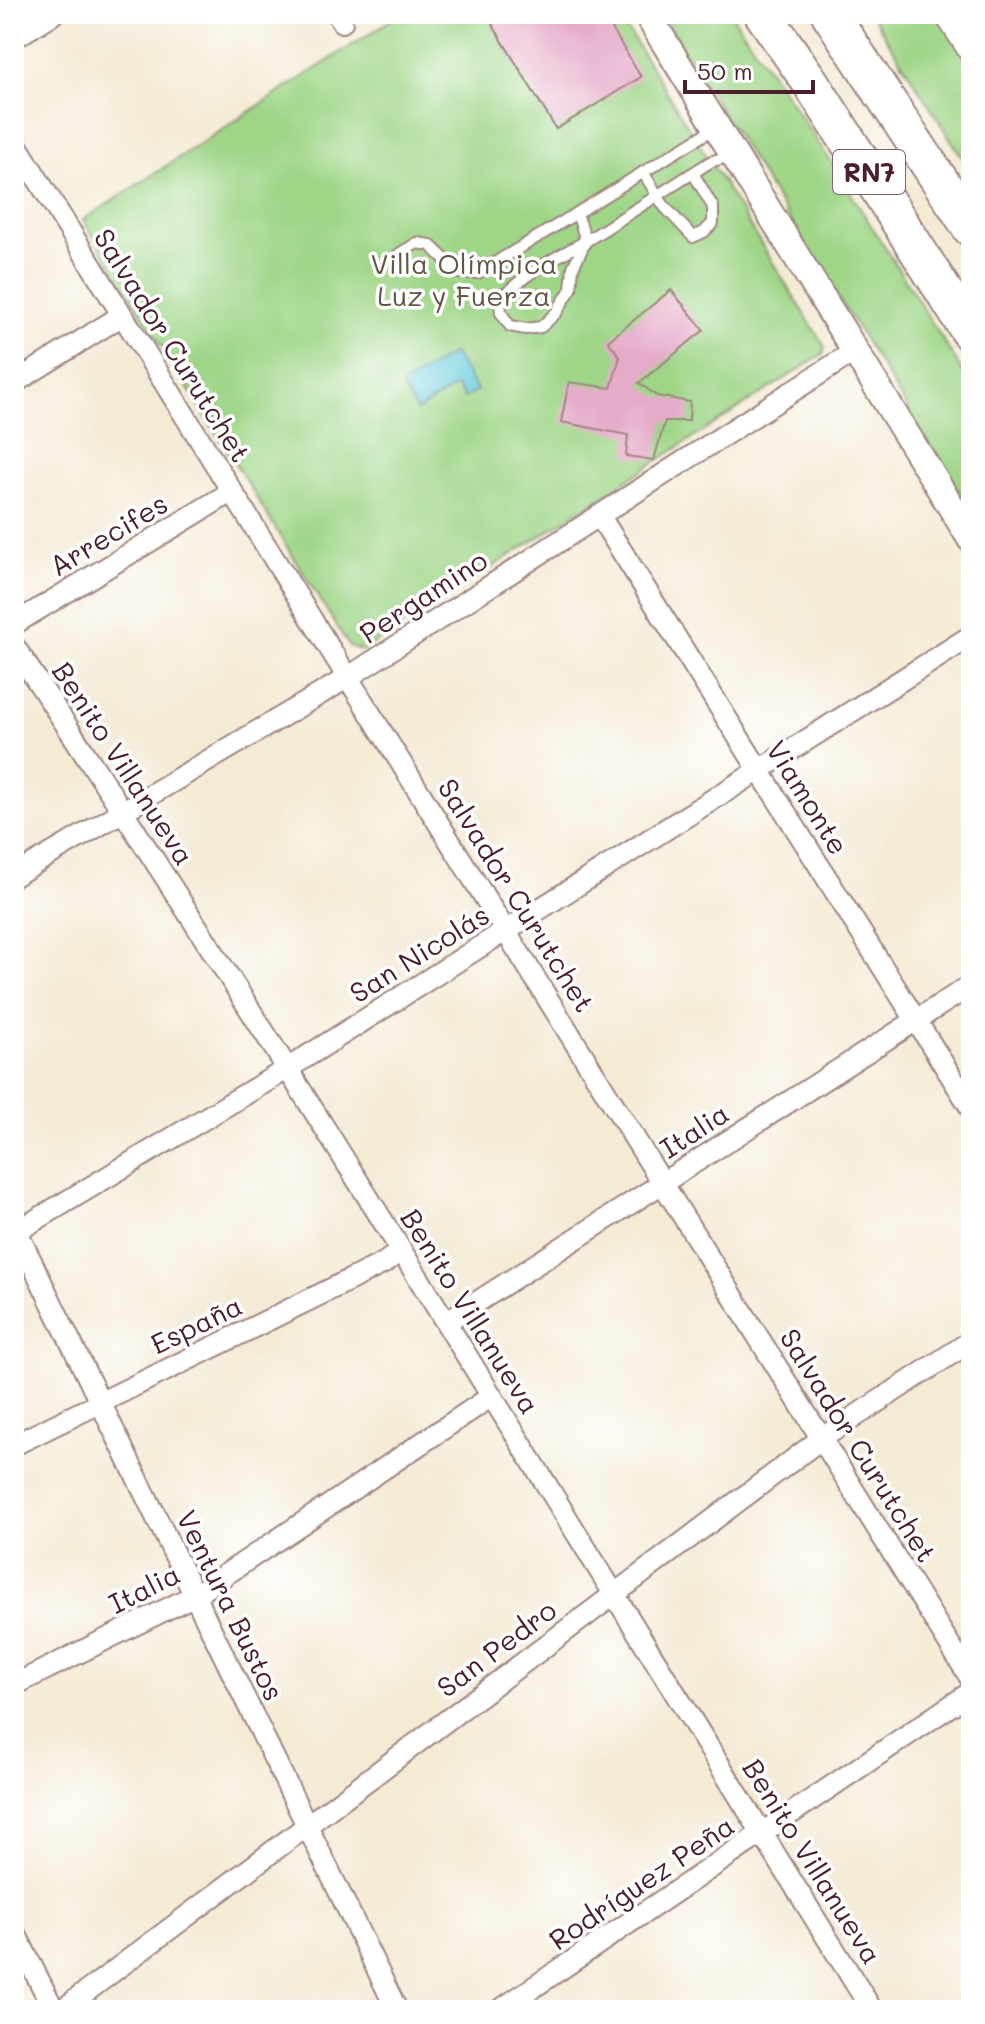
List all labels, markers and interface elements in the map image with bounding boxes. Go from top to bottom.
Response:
scale bar [685,44,813,94]
text: 50 m [697,55,753,86]
road number: RN7 [833,150,905,194]
street label: Salvador Curutchet [87,221,259,469]
park label: Villa Olímpica Luz y Fuerza [370,245,558,313]
street label: Arrecifes [42,485,174,583]
street label: Pergamino [352,541,494,651]
street label: Benito Villanueva [45,655,203,871]
street label: Viamonte [759,733,857,861]
street label: Salvador Curutchet [431,771,603,1019]
street label: San Nicolás [342,896,496,1010]
street label: Italia [653,1094,735,1166]
street label: Benito Villanueva [393,1202,549,1420]
street label: España [144,1286,248,1362]
street label: Salvador Curutchet [773,1321,945,1569]
street label: Ventura Bustos [169,1504,293,1706]
street label: Italia [102,1555,186,1621]
street label: San Pedro [429,1591,563,1705]
street label: Benito Villanueva [735,1752,891,1970]
street label: Rodríguez Peña [541,1807,741,1957]

